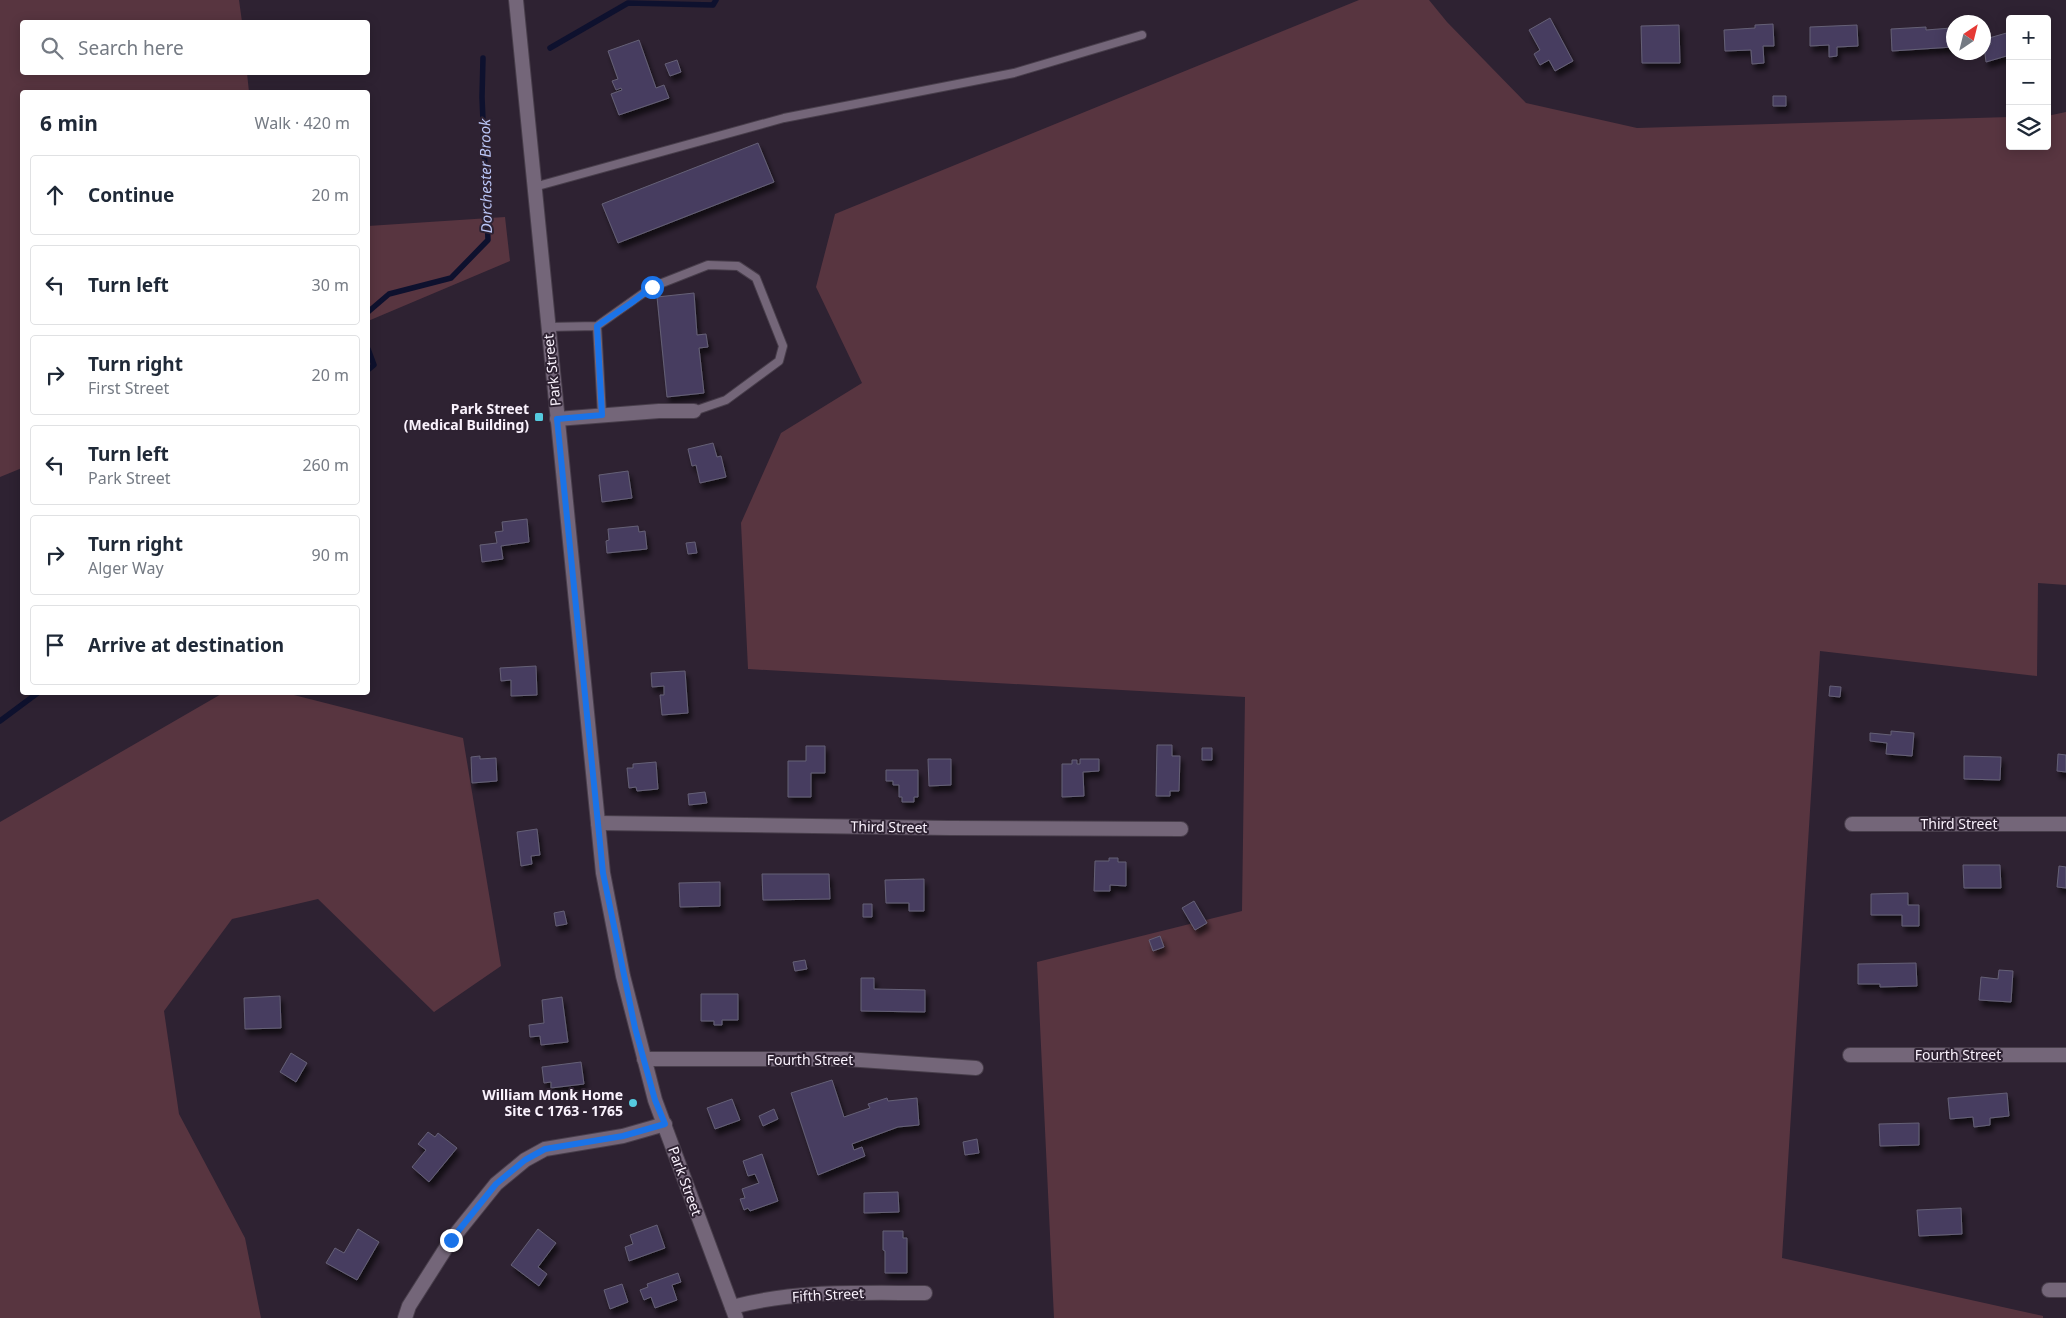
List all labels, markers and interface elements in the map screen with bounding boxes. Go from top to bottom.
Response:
north arrow [1946,15,1991,60]
map controls [2006,15,2051,150]
button: + [2006,15,2051,60]
search box [20,20,370,75]
icon: search [38,34,66,62]
text: Search here [78,35,184,61]
button: − [2006,60,2051,105]
button: layers [2006,105,2051,150]
text: 6 min [40,109,98,137]
text: Walk · 420 m [255,112,350,134]
water label: Dorchester Brook [474,118,496,234]
icon: ahead [41,181,69,209]
text: Continue [88,182,174,208]
text: 20 m [312,184,349,206]
icon: left [41,271,69,299]
text: Turn left [88,272,169,298]
text: 30 m [312,274,349,296]
route start [641,276,664,299]
street label: Park Street [538,333,565,407]
text: Turn right [88,351,183,377]
icon: right [41,361,69,389]
text: 20 m [312,364,349,386]
text: First Street [88,377,169,399]
place label: Park Street (Medical Building) [404,399,529,434]
marker: Park Street (Medical Building) [533,411,545,423]
text: Turn left [88,441,169,467]
icon: left [41,451,69,479]
text: 260 m [302,454,349,476]
text: Park Street [88,467,171,489]
text: Turn right [88,531,183,557]
icon: right [41,541,69,569]
text: 90 m [312,544,349,566]
text: Alger Way [88,557,164,579]
icon: arrive [41,631,69,659]
text: Arrive at destination [88,632,284,658]
street label: Third Street [1921,814,1997,833]
street label: Third Street [850,816,928,837]
street label: Fourth Street [1915,1045,2001,1064]
street label: Fourth Street [767,1050,853,1069]
place label: William Monk Home Site C 1763 - 1765 [482,1085,623,1120]
marker: William Monk Home Site C 1763 - 1765 [627,1097,639,1109]
street label: Park Street [664,1144,707,1218]
route end [440,1229,463,1252]
street label: Fifth Street [791,1283,864,1306]

